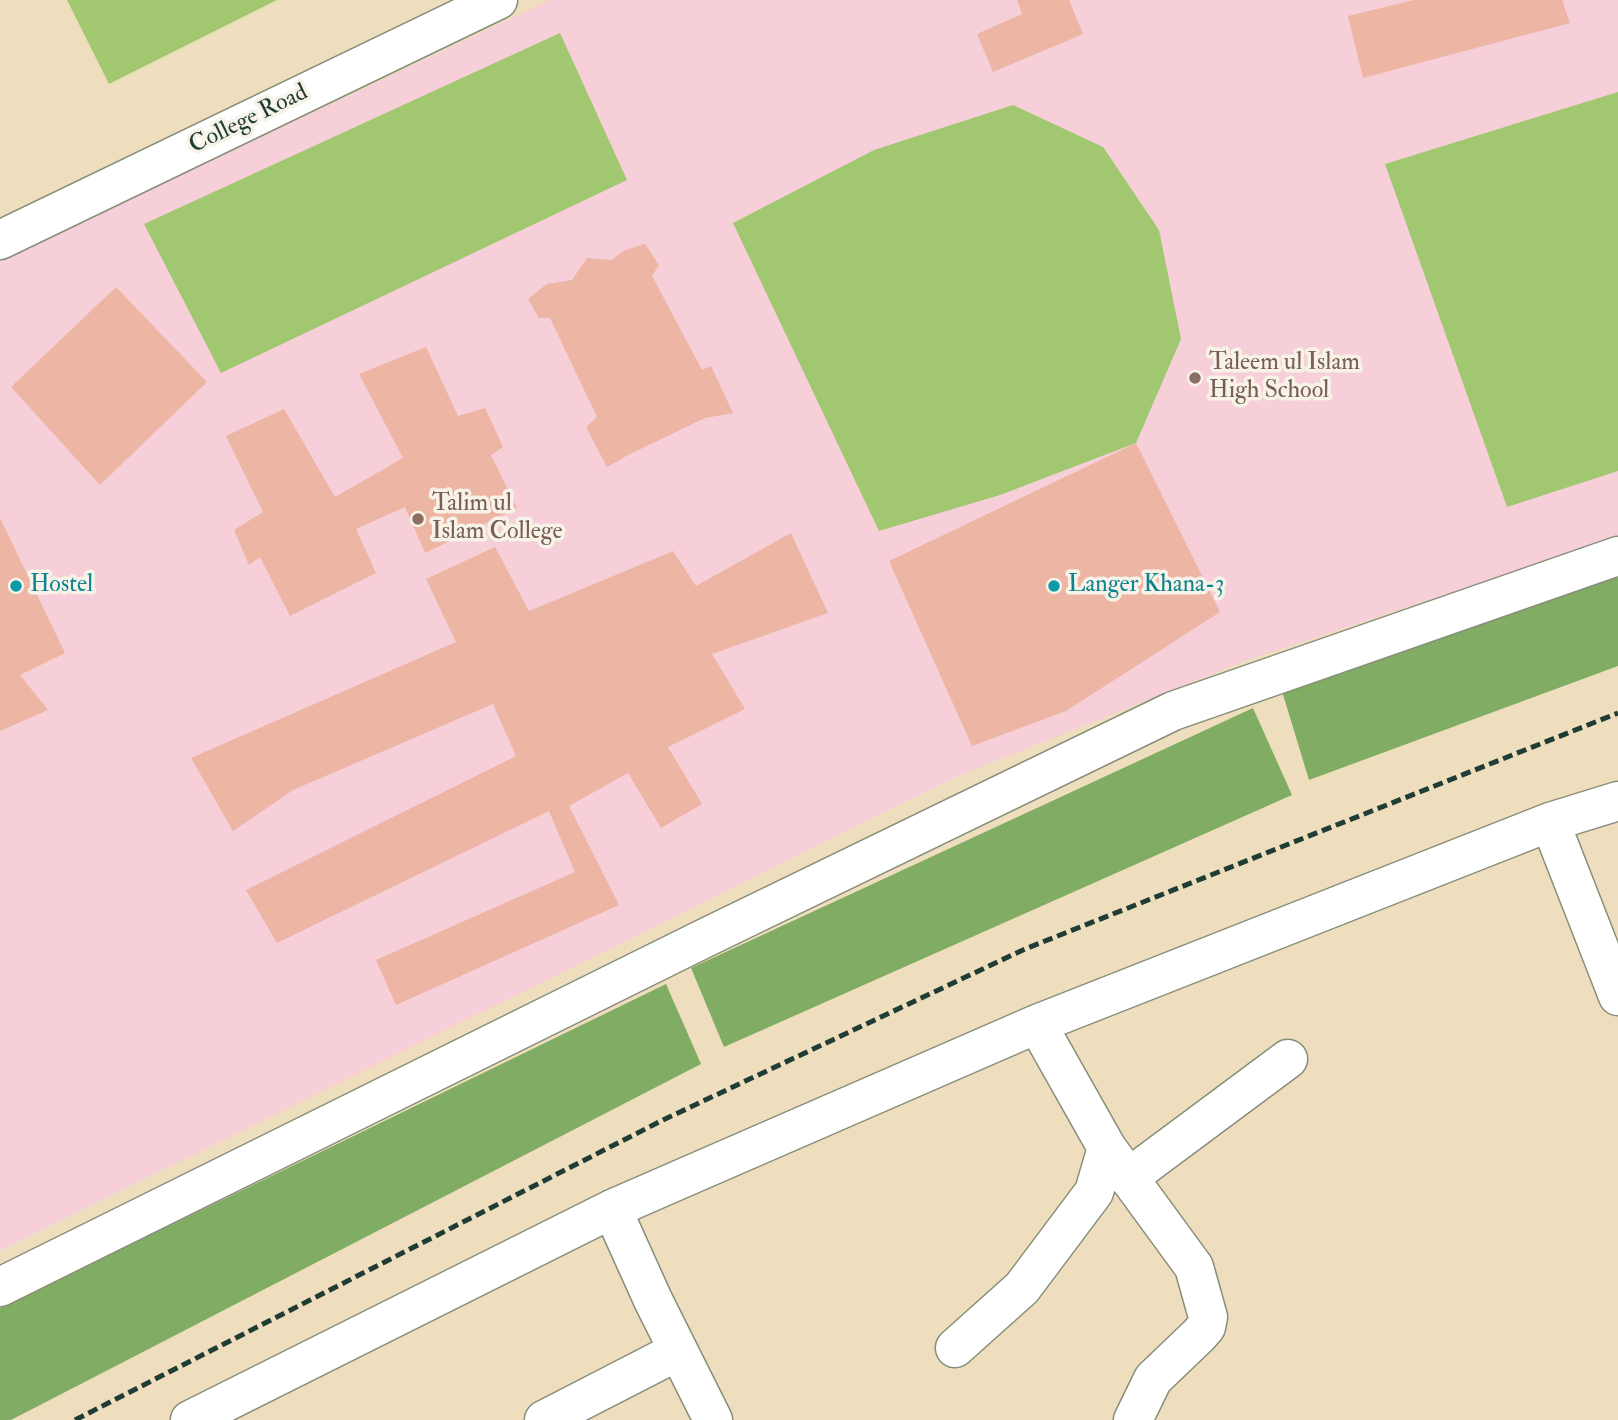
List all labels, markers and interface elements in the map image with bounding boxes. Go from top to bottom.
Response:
street label: College Road [185,79,313,161]
place label: Taleem ul Islam High School [1209,350,1360,406]
marker: Taleem ul Islam High School [1187,370,1203,386]
place label: Talim ul Islam College [432,491,563,547]
marker: Talim ul Islam College [410,511,426,527]
place label: Hostel [30,572,93,600]
place label: Langer Khana-3 [1068,572,1224,600]
marker: Hostel [8,578,24,594]
marker: Langer Khana-3 [1046,578,1062,594]

